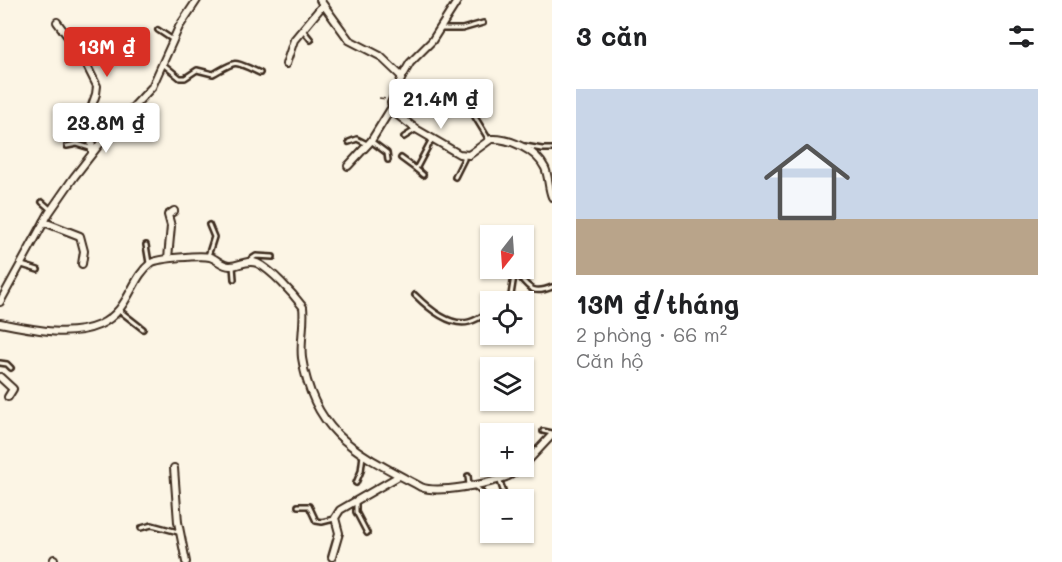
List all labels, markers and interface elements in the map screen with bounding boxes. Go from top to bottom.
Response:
text: 3 căn [576,19,647,53]
icon: filters [1005,20,1038,53]
pin: 13M ₫ [65,27,149,78]
text: 13M ₫ [78,33,136,59]
pin: 21.4M ₫ [386,79,496,130]
text: 21.4M ₫ [403,85,479,111]
pin: 23.8M ₫ [51,103,161,154]
text: 23.8M ₫ [67,109,145,135]
icon: home [753,128,861,236]
north arrow [480,225,534,279]
map controls [480,225,534,543]
text: 13M ₫/tháng [576,287,739,321]
button: locate [480,291,534,345]
text: 2 phòng · 66 m² [576,321,727,347]
text: Căn hộ [576,347,643,373]
button: layers [480,357,534,411]
button: + [480,423,534,477]
button: − [480,489,534,543]

